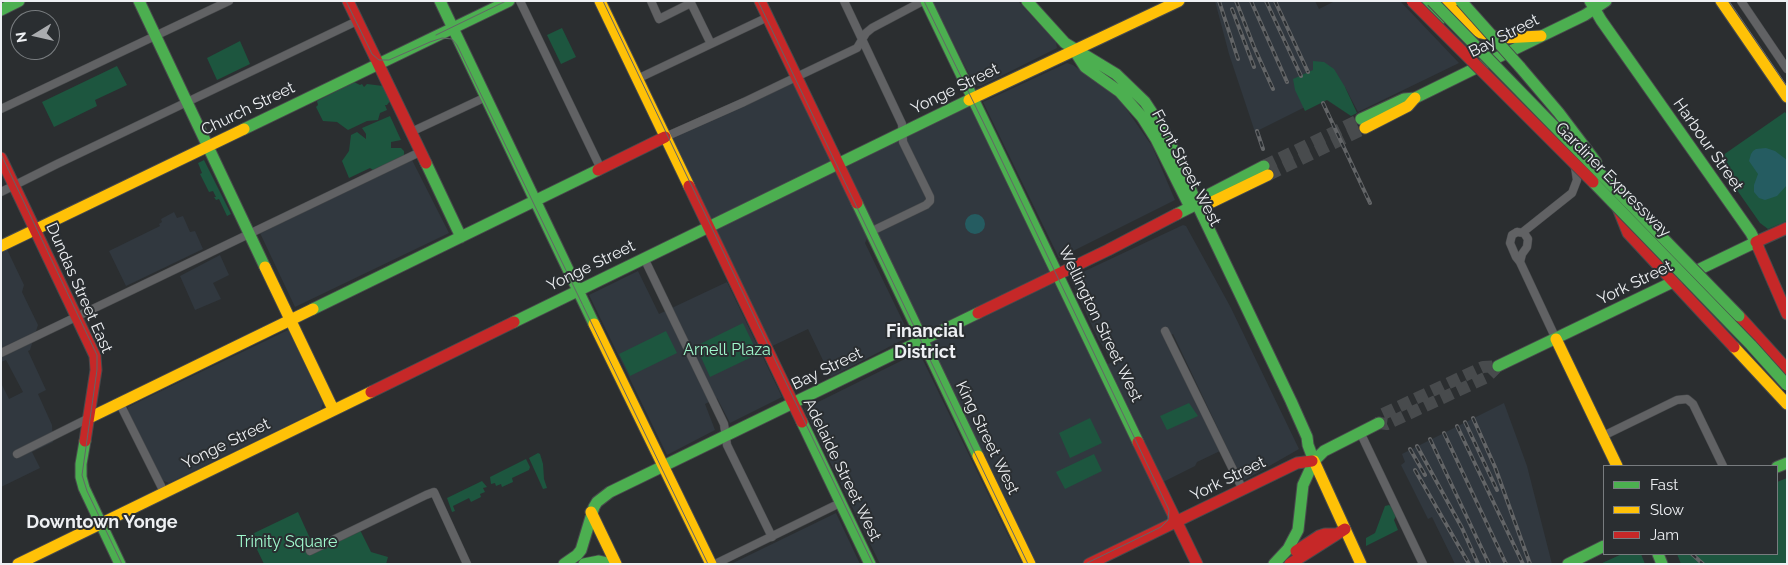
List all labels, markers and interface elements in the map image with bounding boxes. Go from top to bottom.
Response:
north arrow [10,10,60,60]
street label: Bay Street [1466,10,1542,62]
text: N [12,31,30,44]
street label: Yonge Street [908,59,1002,119]
street label: Church Street [198,78,298,140]
street label: Harbour Street [1669,95,1747,195]
street label: Front Street West [1147,107,1225,229]
street label: Gardiner Expressway [1551,118,1675,242]
street label: Dundas Street East [42,220,116,356]
street label: Yonge Street [544,236,638,296]
street label: Wellington Street West [1054,243,1146,405]
street label: York Street [1594,257,1676,309]
district label: Financial District [886,321,964,364]
park label: Arnell Plaza [683,340,771,360]
street label: Bay Street [789,344,865,394]
street label: King Street West [951,378,1023,498]
street label: Adelaide Street West [799,395,885,545]
street label: Yonge Street [179,414,273,474]
street label: York Street [1187,453,1269,505]
legend [1603,465,1778,555]
text: Fast [1650,476,1678,494]
text: Slow [1650,501,1684,519]
district label: Downtown Yonge [26,512,178,534]
text: Jam [1650,526,1679,544]
park label: Trinity Square [237,532,337,552]

